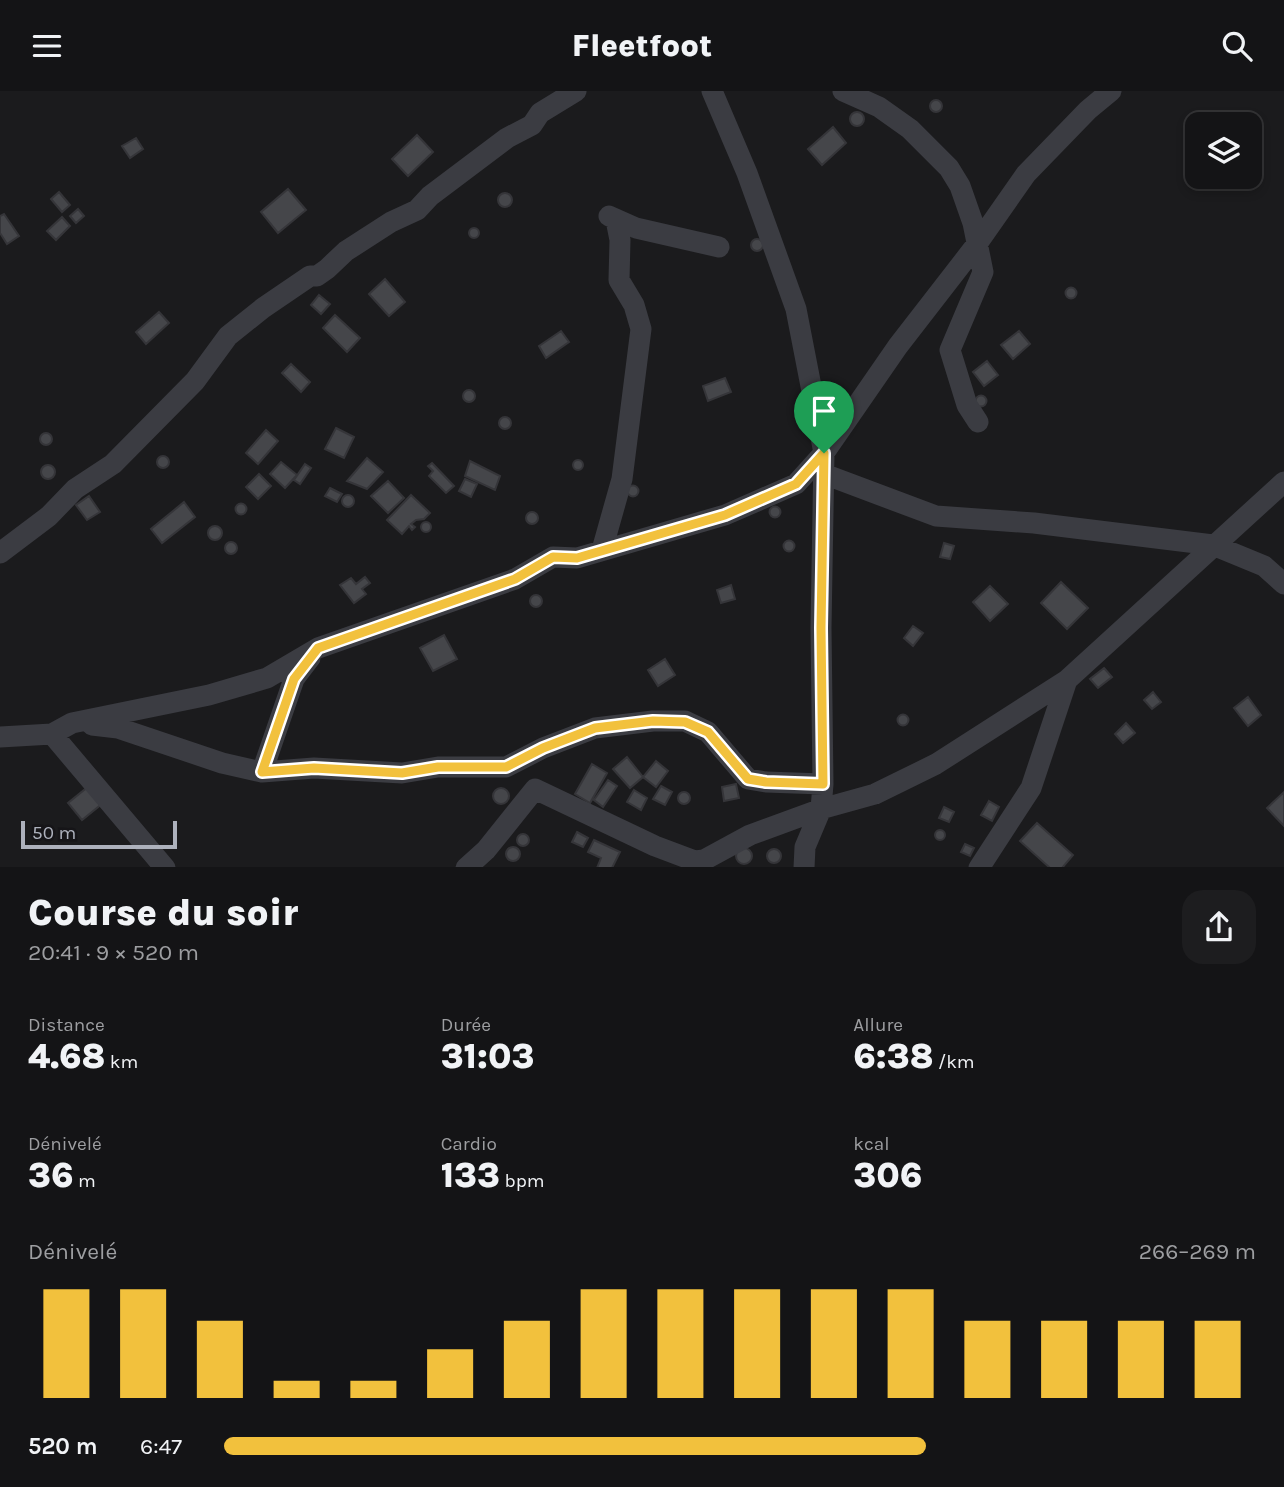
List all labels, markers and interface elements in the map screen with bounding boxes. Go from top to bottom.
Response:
icon: menu [28,27,66,65]
text: Fleetfoot [572,27,712,64]
icon: search [1218,27,1256,65]
map controls [1185,112,1262,189]
button: layers [1185,112,1262,189]
pin [794,381,854,453]
icon: arrive [805,392,843,430]
scale bar [21,818,177,850]
text: 50 m [32,822,76,844]
text: Course du soir [28,890,299,935]
button: share [1182,890,1256,964]
text: 20:41 · 9 × 520 m [28,939,199,966]
text: Distance [28,1014,105,1036]
text: Durée [441,1014,491,1036]
text: Allure [853,1014,903,1036]
text: 4.68 [28,1036,105,1077]
text: 31:03 [441,1036,534,1077]
text: 6:38 [853,1036,933,1077]
text: km [105,1051,138,1073]
text: /km [933,1051,975,1073]
text: Dénivelé [28,1133,102,1155]
text: Cardio [441,1133,497,1155]
text: kcal [853,1133,890,1155]
text: 36 [28,1155,73,1196]
text: 133 [441,1155,500,1196]
text: 306 [853,1155,922,1196]
text: m [73,1170,96,1192]
text: bpm [500,1170,545,1192]
text: Dénivelé [28,1238,117,1265]
text: 266–269 m [1139,1238,1256,1265]
text: 520 m [28,1433,98,1460]
text: 6:47 [140,1433,182,1460]

